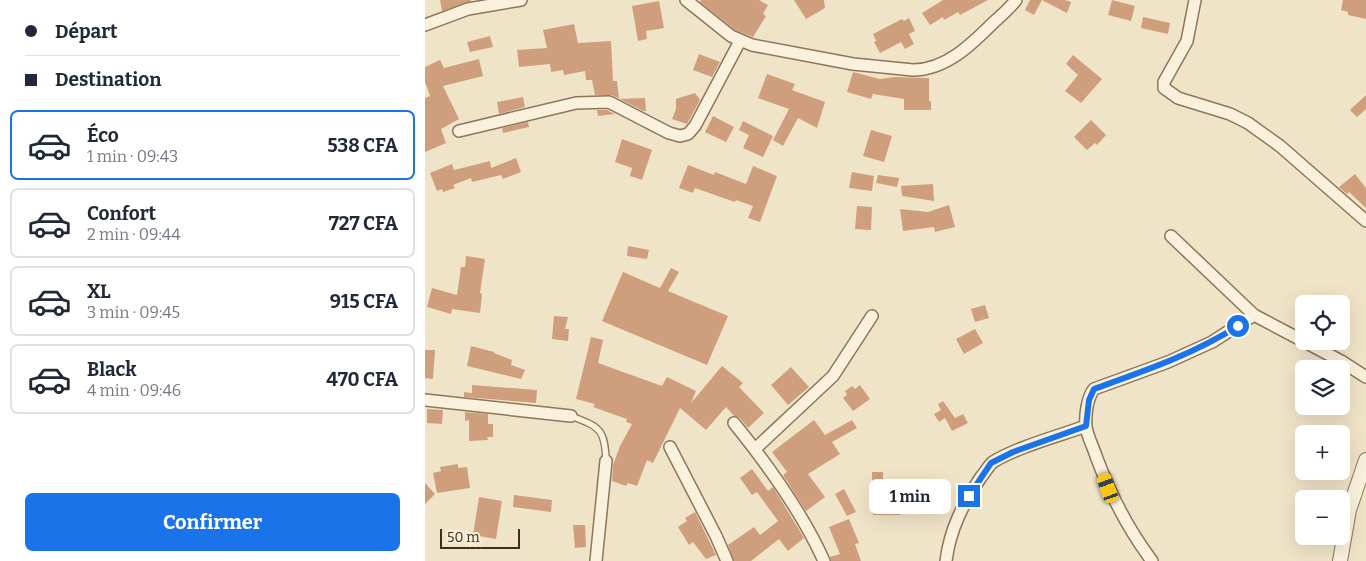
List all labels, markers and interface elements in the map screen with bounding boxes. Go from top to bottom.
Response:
text: Départ [55,20,118,43]
text: Destination [55,68,161,91]
icon: car [27,123,72,168]
text: Éco [87,124,119,147]
text: 538 CFA [327,134,398,157]
text: 1 min · 09:43 [87,147,178,166]
icon: car [27,201,72,246]
text: Confort [87,202,156,225]
text: 727 CFA [329,212,398,235]
text: 2 min · 09:44 [87,225,181,244]
icon: car [27,279,72,324]
text: XL [87,280,111,303]
text: 915 CFA [330,290,398,313]
map controls [1295,295,1350,545]
button: locate [1295,295,1350,350]
text: 3 min · 09:45 [87,303,180,322]
route start [1227,315,1249,337]
icon: car [27,357,72,402]
text: Black [87,358,137,381]
button: layers [1295,360,1350,415]
text: 470 CFA [326,368,398,391]
text: 4 min · 09:46 [87,381,181,400]
button: + [1295,425,1350,480]
car [1095,471,1120,505]
callout: 1 min [869,478,951,514]
route end [958,485,980,507]
text: 1 min [890,487,930,506]
button: − [1295,490,1350,545]
button: Confirmer [25,493,400,551]
scale bar [440,526,520,549]
text: 50 m [447,529,480,546]

